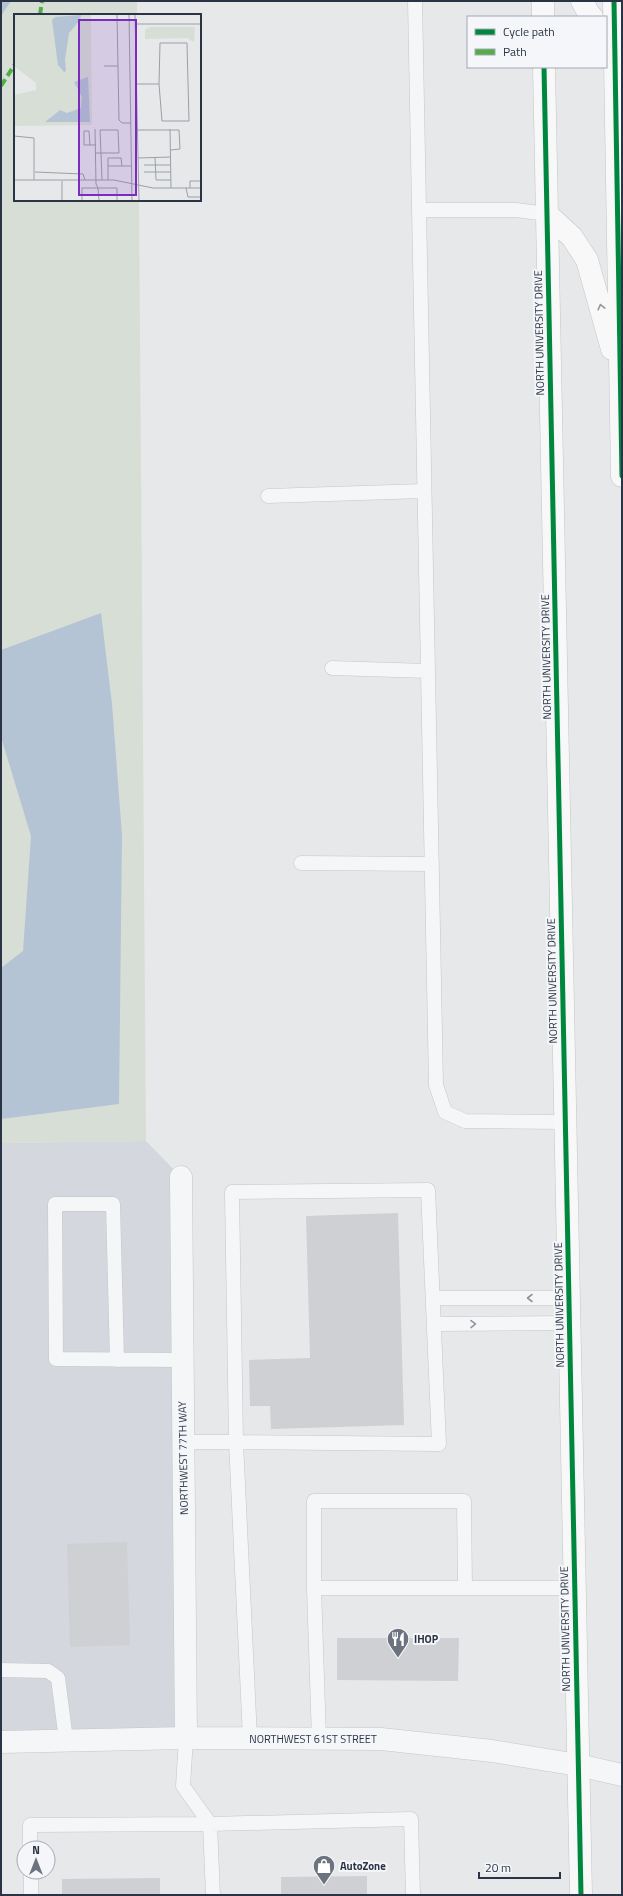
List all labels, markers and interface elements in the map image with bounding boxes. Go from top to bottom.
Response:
inset map [14,14,201,201]
legend [467,16,607,68]
text: Cycle path [503,22,555,41]
text: Path [503,42,527,61]
street label: NORTH UNIVERSITY DRIVE [530,270,548,396]
one-way arrow [597,304,606,311]
street label: NORTH UNIVERSITY DRIVE [537,594,555,720]
street label: NORTH UNIVERSITY DRIVE [543,918,561,1044]
street label: NORTH UNIVERSITY DRIVE [550,1242,568,1368]
one-way arrow [527,1294,533,1302]
one-way arrow [470,1320,476,1328]
street label: NORTHWEST 77TH WAY [174,1401,192,1515]
street label: NORTH UNIVERSITY DRIVE [556,1566,574,1692]
restaurant icon: IHOP [385,1626,411,1659]
place label: IHOP [414,1631,439,1647]
street label: NORTHWEST 61ST STREET [249,1731,377,1747]
north arrow [16,1840,56,1880]
text: N [32,1842,40,1858]
shop icon: AutoZone [311,1853,337,1886]
scale bar [479,1854,560,1880]
place label: AutoZone [340,1858,386,1874]
text: 20 m [485,1858,511,1877]

